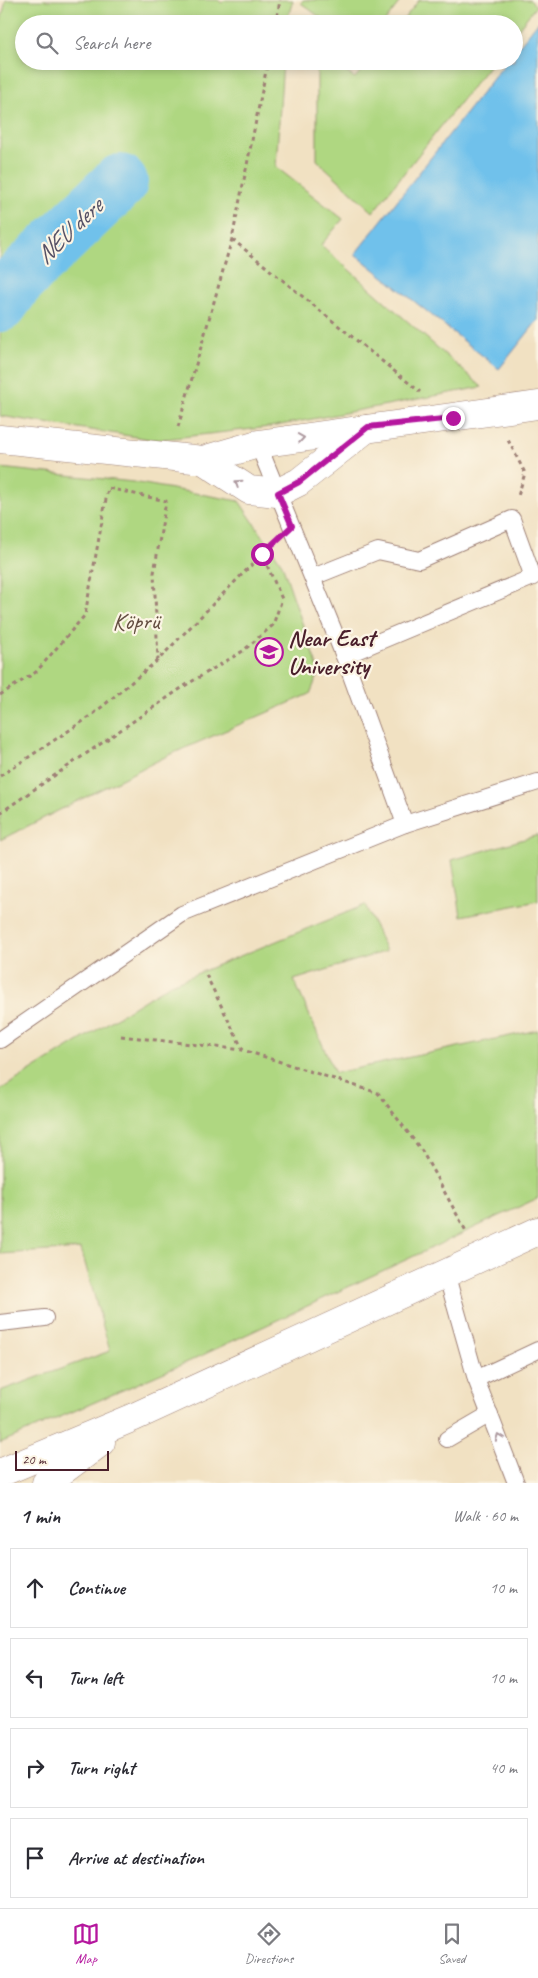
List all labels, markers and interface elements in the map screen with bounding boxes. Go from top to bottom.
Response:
search box [15,15,523,70]
icon: search [33,29,61,57]
text: Search here [73,31,150,55]
water label: NEU dere [29,189,112,271]
route end [442,407,465,430]
one-way arrow [297,433,306,443]
one-way arrow [235,480,244,489]
route start [251,543,274,566]
park label: Köprü [112,606,163,636]
place label: Near East University [288,623,379,681]
school or university icon: Near East University [254,637,284,667]
one-way arrow [494,1434,504,1442]
scale bar [15,1448,109,1471]
text: 20 m [22,1451,46,1468]
text: 1 min [20,1503,60,1529]
text: Walk · 60 m [453,1506,518,1526]
icon: ahead [21,1574,49,1602]
text: Continue [68,1576,125,1600]
text: 10 m [490,1578,517,1598]
icon: left [21,1664,49,1692]
text: Turn left [68,1666,123,1690]
text: 10 m [490,1668,517,1688]
icon: right [21,1754,49,1782]
text: Turn right [68,1756,135,1780]
text: 40 m [490,1758,517,1778]
icon: arrive [21,1844,49,1872]
text: Arrive at destination [68,1846,204,1870]
tab: Map [72,1920,100,1967]
tab: Directions [245,1920,293,1967]
tab: Saved [438,1920,466,1967]

